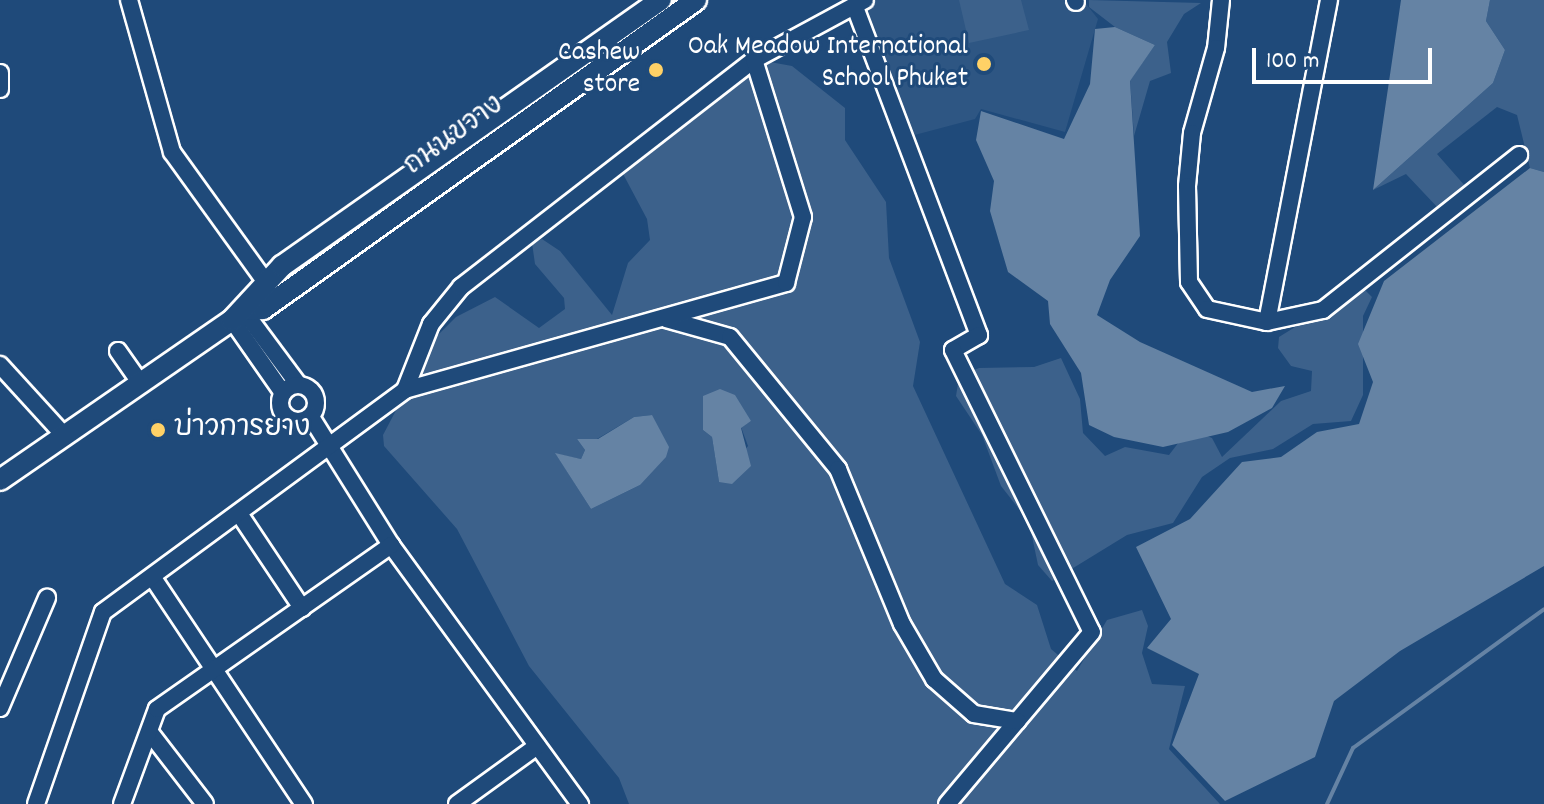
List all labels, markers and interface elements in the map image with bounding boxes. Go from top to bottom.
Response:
place label: Oak Meadow International School Phuket [688,31,968,97]
scale bar [1256,32,1436,82]
place label: Cashew store [558,37,640,103]
text: 100 m [1266,45,1319,79]
marker: Oak Meadow International School Phuket [975,55,993,73]
marker: Cashew store [647,61,665,79]
street label: ถนนขวาง [399,90,511,184]
place label: บ่าวการยาง [174,413,310,447]
marker: บ่าวการยาง [149,421,167,439]

